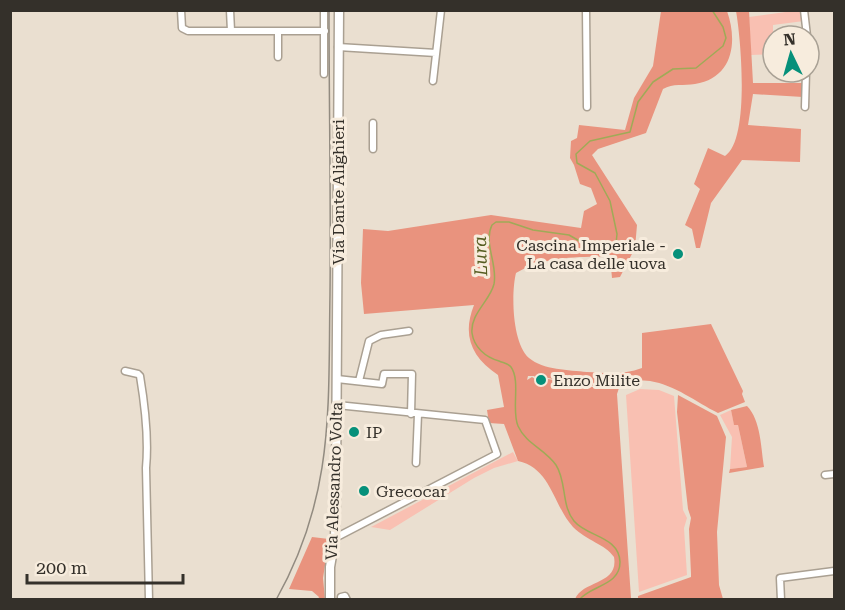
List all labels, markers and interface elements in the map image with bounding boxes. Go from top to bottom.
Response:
north arrow [761,24,821,84]
text: N [783,30,797,50]
street label: Via Dante Alighieri [329,119,348,265]
water label: Lura [469,236,491,277]
place label: Cascina Imperiale - La casa delle uova [516,236,666,273]
marker: Cascina Imperiale - La casa delle uova [671,247,685,261]
place label: Enzo Milite [553,371,640,390]
marker: Enzo Milite [534,373,548,387]
street label: Via Alessandro Volta [322,401,346,560]
place label: IP [366,423,382,442]
marker: IP [347,425,361,439]
place label: Grecocar [376,482,447,501]
marker: Grecocar [357,484,371,498]
scale bar [27,547,183,585]
text: 200 m [36,557,87,578]

